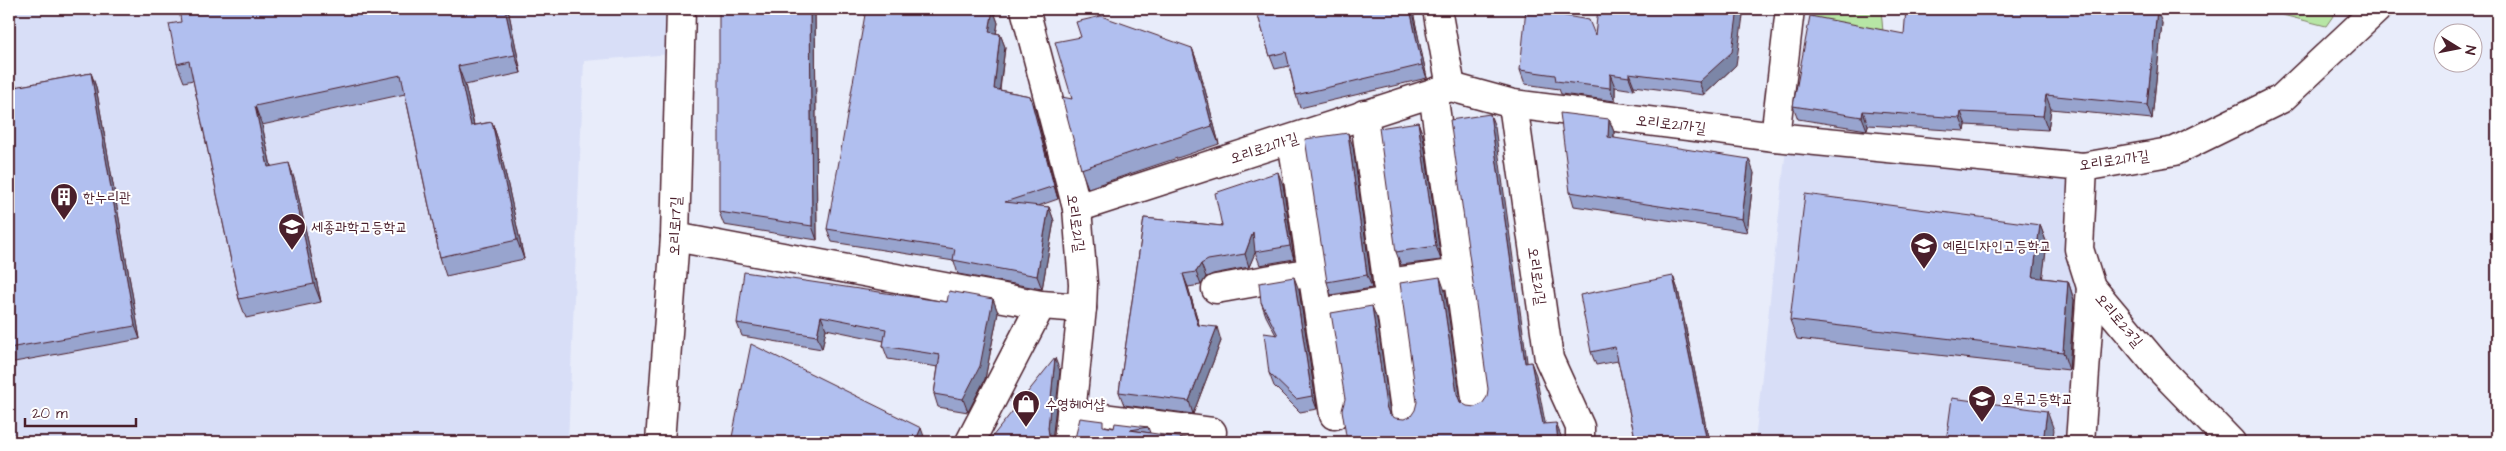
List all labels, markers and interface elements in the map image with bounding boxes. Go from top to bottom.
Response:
north arrow [2434,22,2484,72]
text: N [2459,44,2480,56]
street label: 오리로21가길 [1634,110,1707,139]
street label: 오리로21가길 [1227,128,1301,169]
street label: 오리로21가길 [2078,145,2151,176]
building icon: 한누리관 [49,182,79,221]
place label: 한누리관 [83,187,131,208]
street label: 오리로21길 [1061,192,1090,254]
street label: 오리로17길 [664,196,687,256]
school or university icon: 세종과학고등학교 [277,212,307,251]
place label: 세종과학고등학교 [311,217,408,238]
school or university icon: 예림디자인고등학교 [1909,231,1939,270]
place label: 예림디자인고등학교 [1943,236,2052,257]
street label: 오리로21길 [1522,245,1551,307]
street label: 오리로23길 [2090,289,2147,352]
school or university icon: 오류고등학교 [1967,384,1997,423]
shop icon: 수영헤어샵 [1011,389,1041,428]
place label: 오류고등학교 [2001,389,2073,410]
place label: 수영헤어샵 [1045,394,1105,415]
scale bar [25,396,136,428]
text: 20 m [32,403,68,424]

